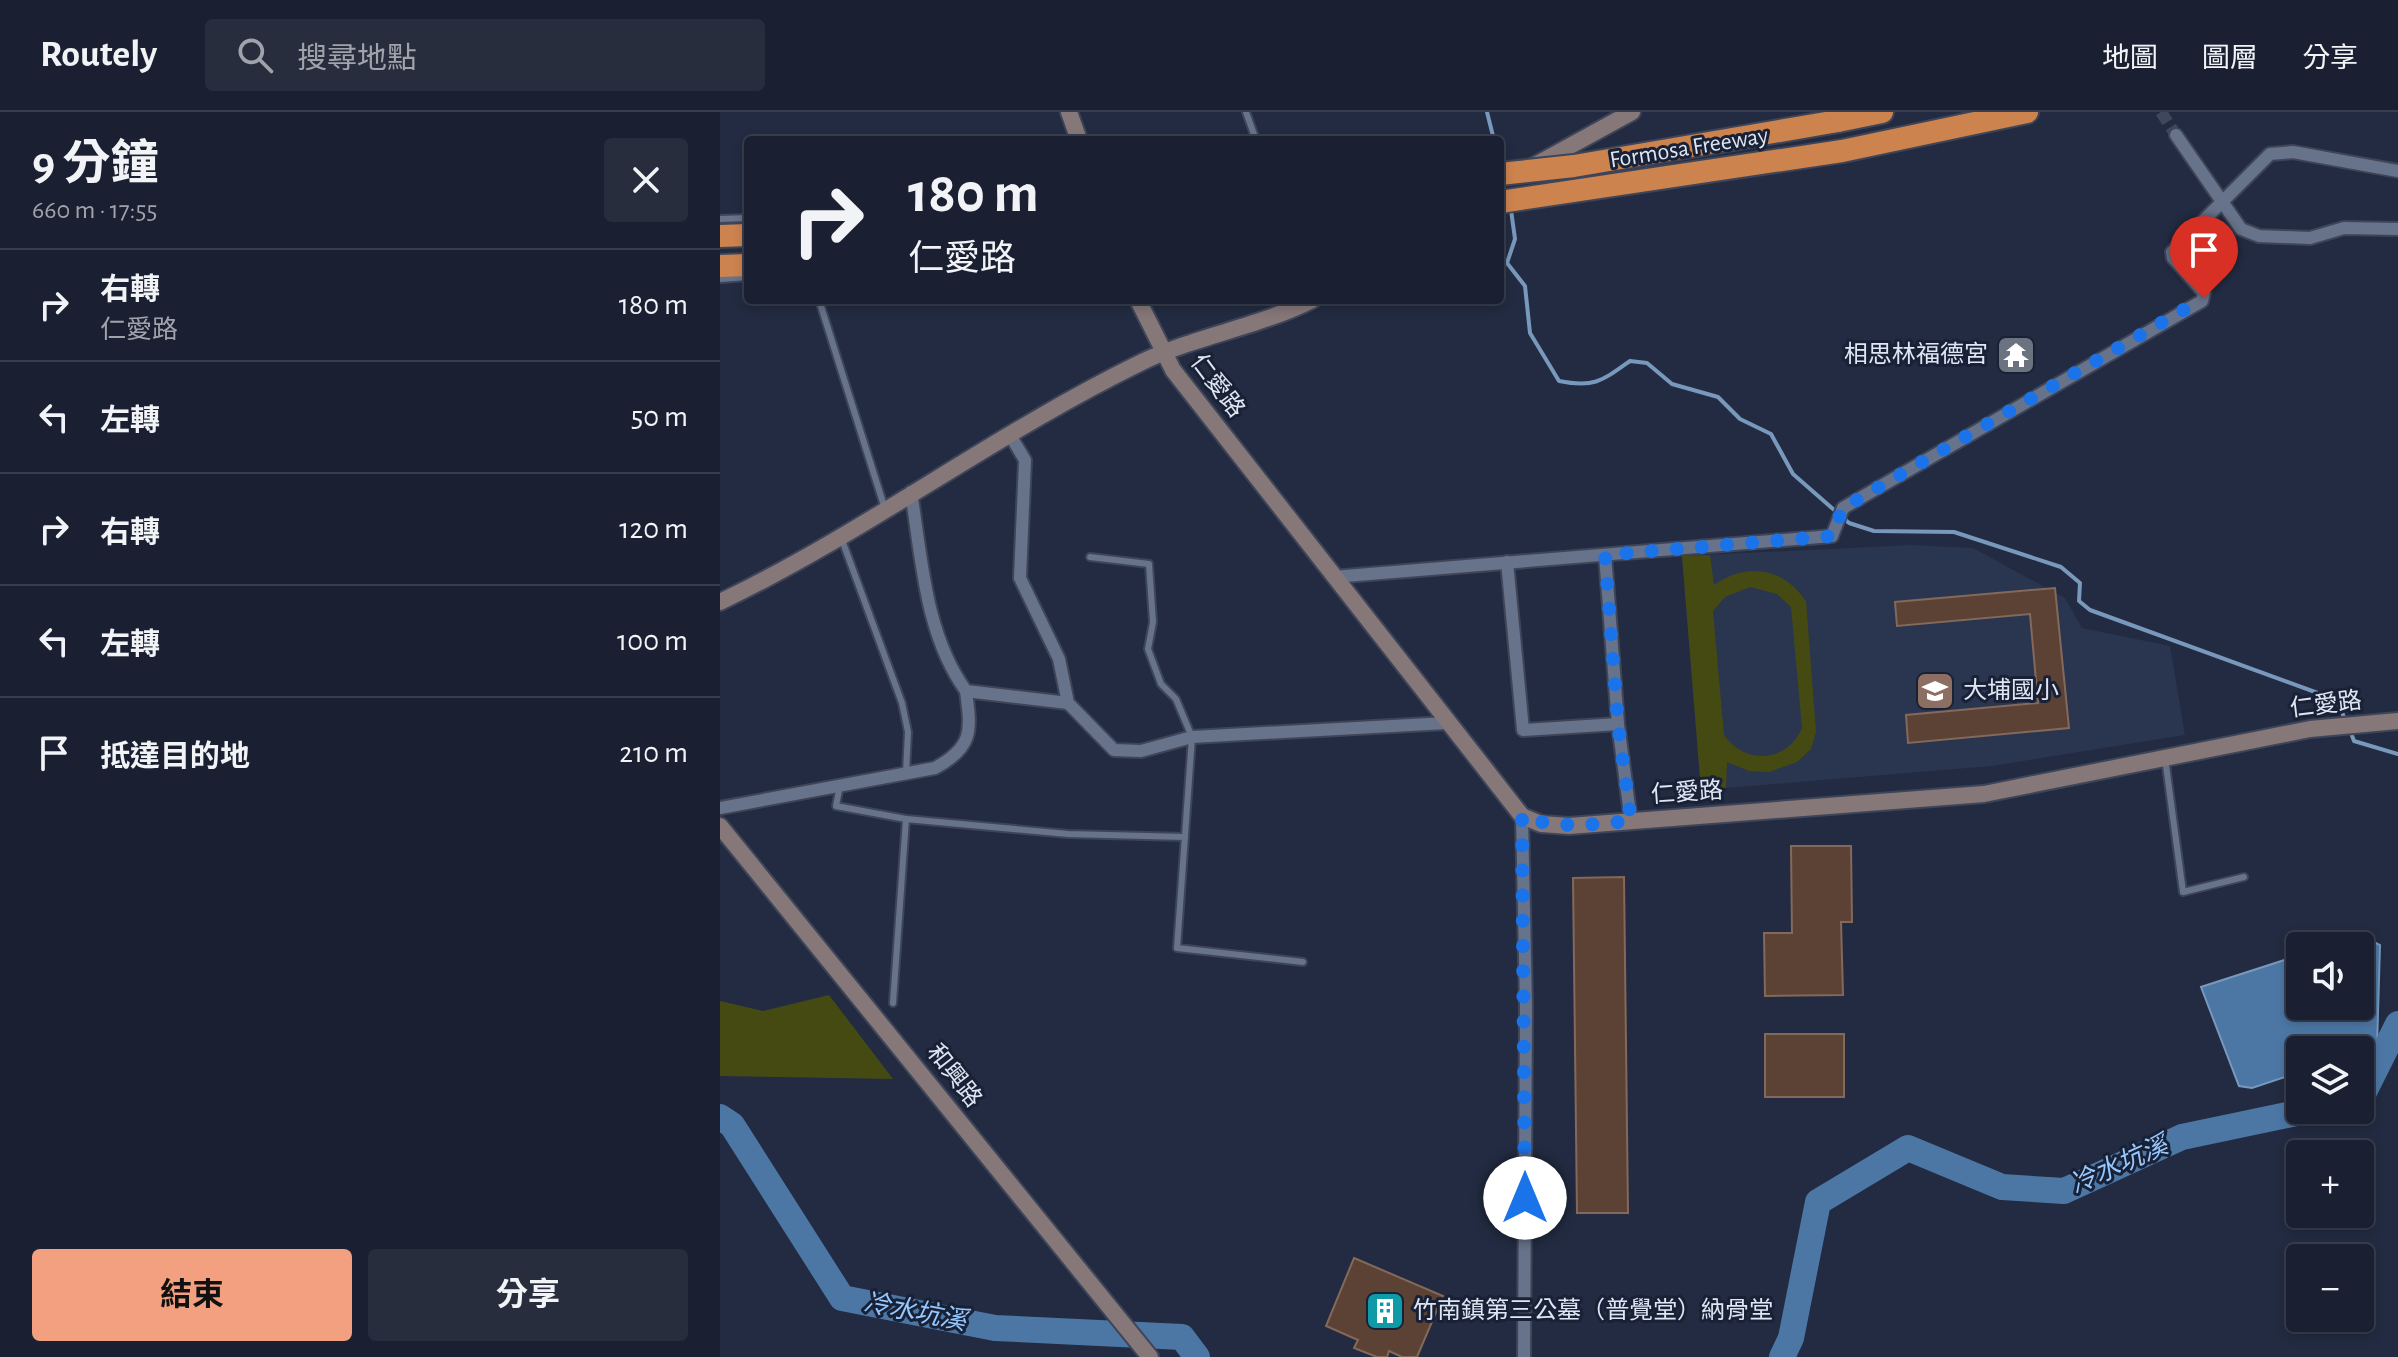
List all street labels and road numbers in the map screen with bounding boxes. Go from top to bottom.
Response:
street label: Formosa Freeway [1608,124,1770,172]
street label: 仁愛路 [1186,349,1250,422]
street label: 仁愛路 [2289,687,2363,721]
street label: 仁愛路 [1650,777,1724,807]
street label: 和興路 [922,1039,987,1112]

